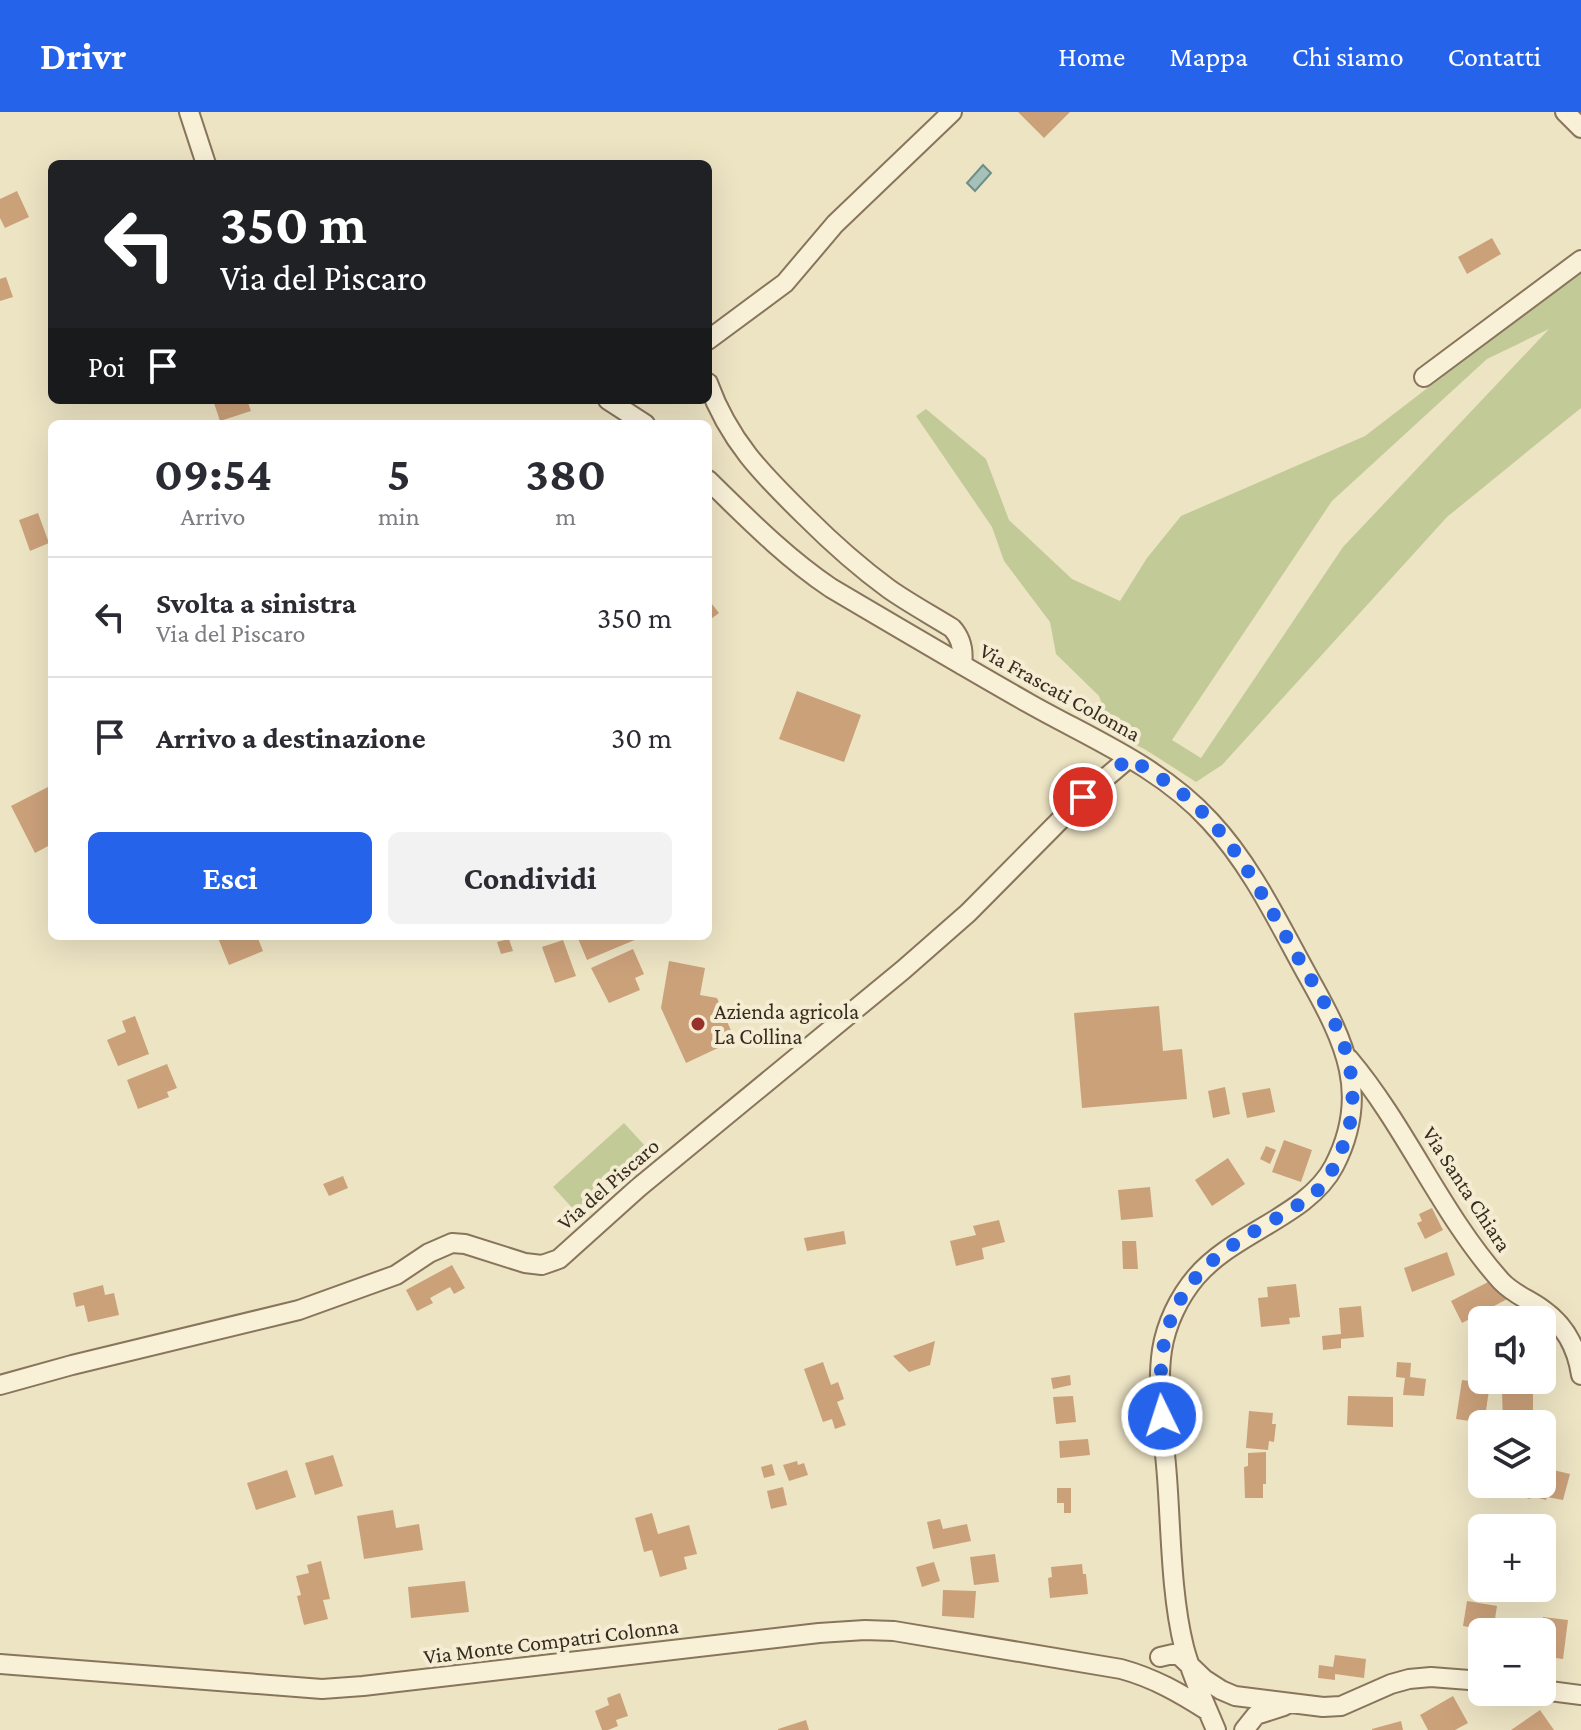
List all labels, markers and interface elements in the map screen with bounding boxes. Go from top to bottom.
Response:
text: Drivr [40,35,126,77]
text: Home [1058,41,1125,72]
text: Mappa [1169,41,1248,72]
text: Chi siamo [1292,41,1404,72]
text: Contatti [1448,41,1541,72]
icon: left [88,192,192,296]
text: 350 m [220,193,367,255]
text: Via del Piscaro [220,258,427,298]
icon: arrive [141,344,185,388]
text: Poi [88,350,125,383]
text: 09:54 [154,447,272,500]
text: 5 [387,447,411,500]
text: 380 [526,447,606,500]
text: Arrivo [181,502,245,531]
text: min [378,502,420,531]
text: m [555,502,576,531]
text: Svolta a sinistra [156,586,356,619]
icon: left [88,595,132,639]
text: 350 m [597,601,672,634]
text: Via del Piscaro [156,619,305,648]
street label: Via Frascati Colonna [975,637,1145,747]
icon: arrive [88,715,132,759]
text: Arrivo a destinazione [156,721,426,754]
text: 30 m [611,721,672,754]
pin [1049,763,1117,831]
icon: arrive [1061,775,1105,819]
button: Esci [88,832,372,924]
button: Condividi [388,832,672,924]
place label: Azienda agricola La Collina [714,999,859,1049]
marker: Azienda agricola La Collina [689,1015,707,1033]
street label: Via Santa Chiara [1417,1122,1517,1256]
street label: Via del Piscaro [552,1133,664,1235]
map controls [1468,1306,1556,1706]
button: sound [1468,1306,1556,1394]
position arrow [1120,1374,1204,1458]
button: layers [1468,1410,1556,1498]
button: + [1468,1514,1556,1602]
street label: Via Monte Compatri Colonna [422,1613,680,1669]
button: − [1468,1618,1556,1706]

